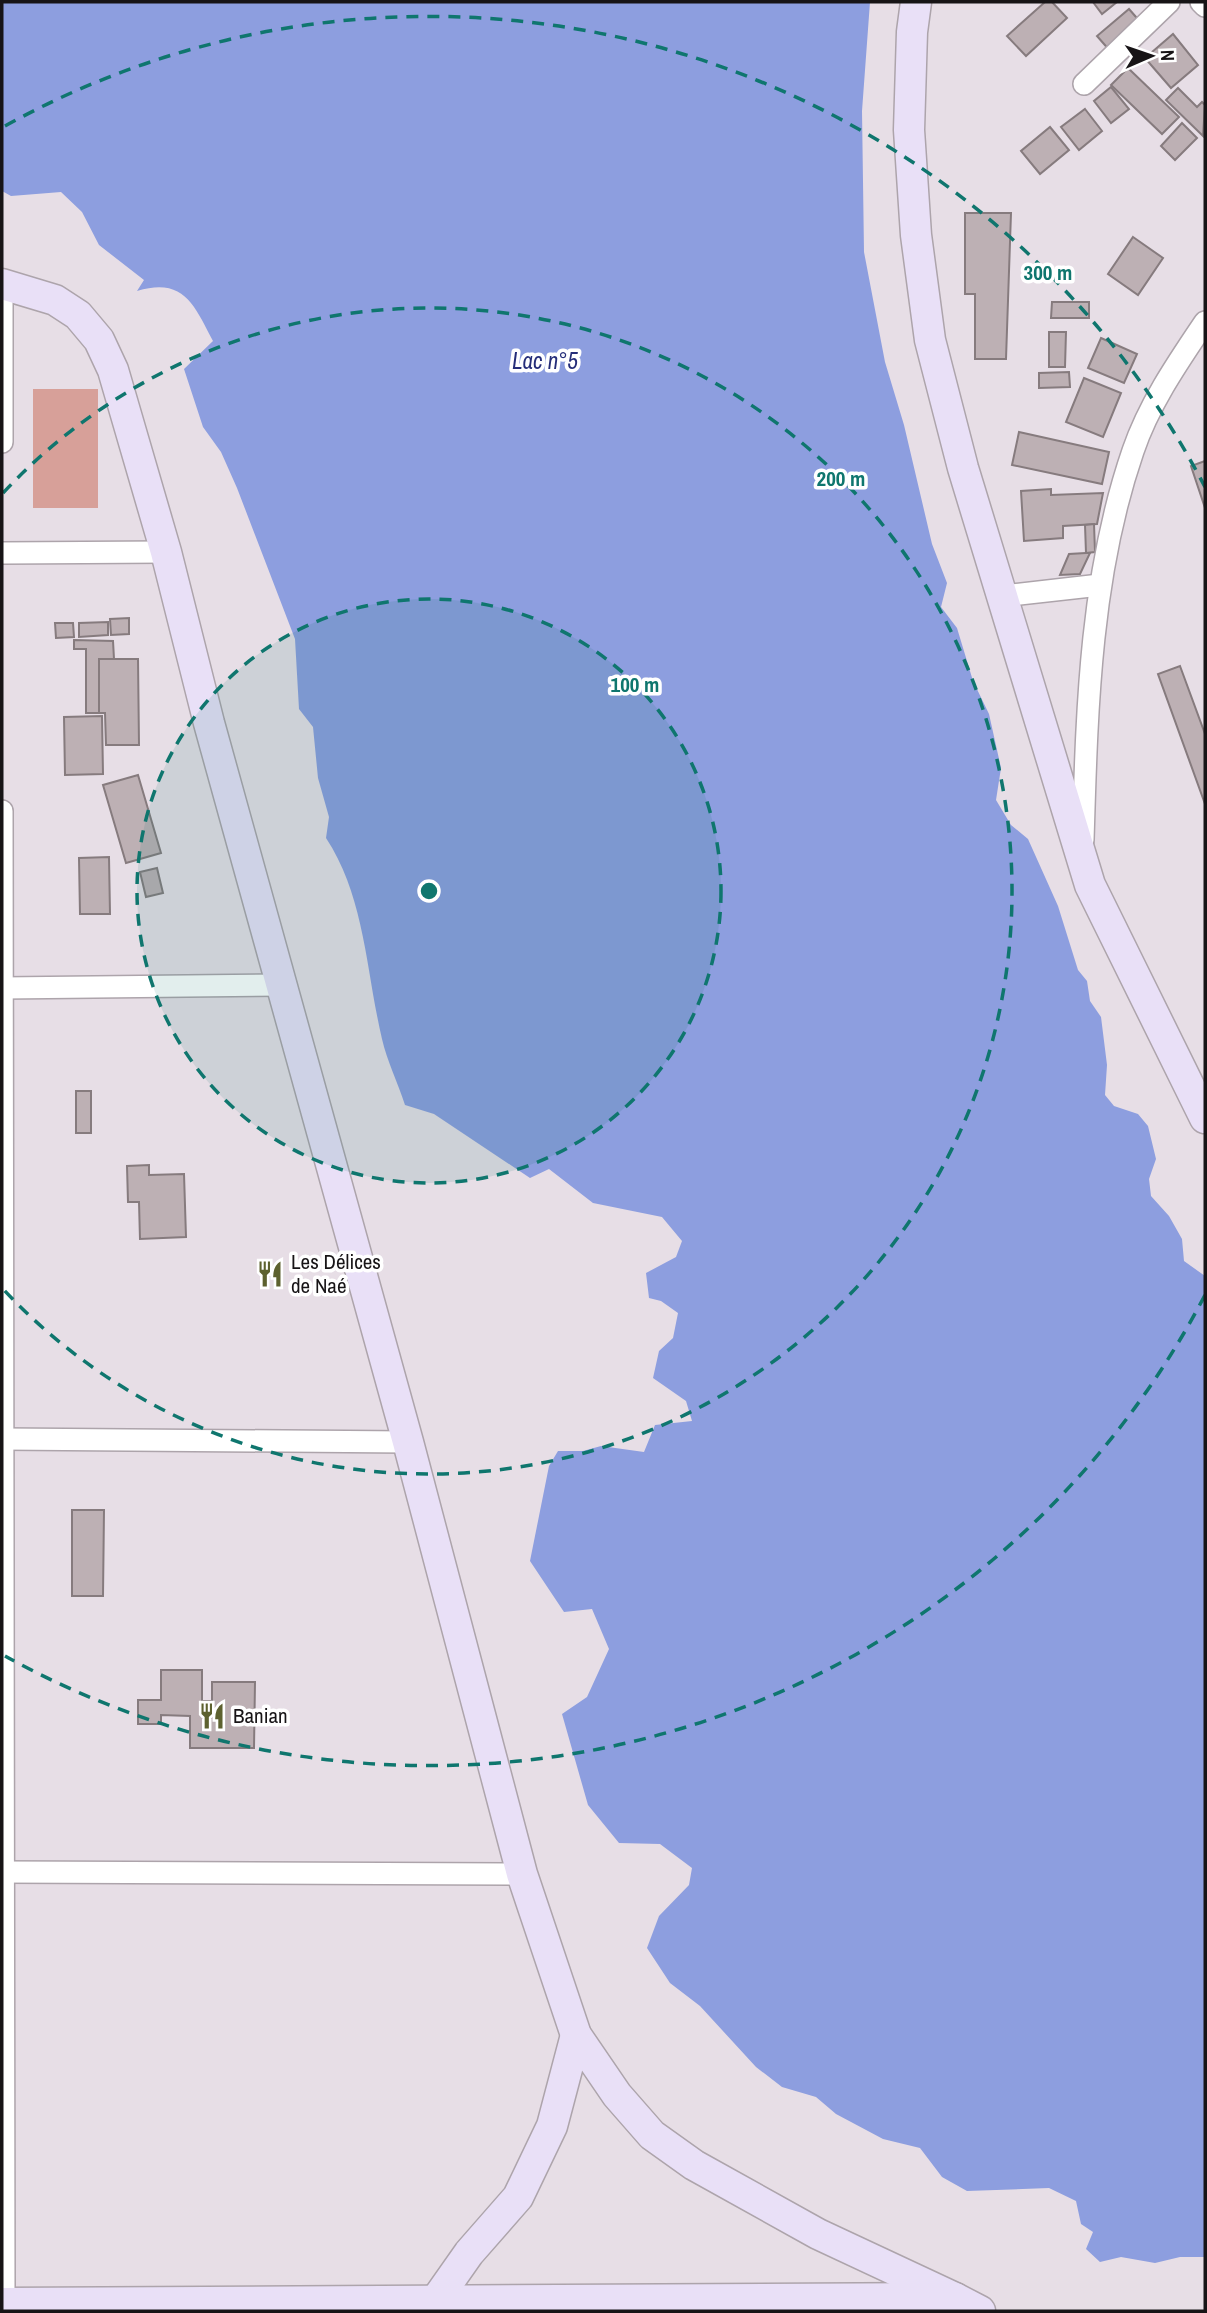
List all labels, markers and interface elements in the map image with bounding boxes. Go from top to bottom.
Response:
north arrow [1116,21,1186,91]
text: N [1155,49,1181,61]
text: 300 m [1024,258,1072,287]
water label: Lac n°5 [512,345,578,376]
text: 200 m [817,464,865,493]
text: 100 m [611,670,659,699]
centre of rings [417,879,441,903]
place label: Les Délices de Naé [291,1247,381,1300]
restaurant icon: Les Délices de Naé [255,1259,285,1289]
restaurant icon: Banian [197,1701,227,1731]
place label: Banian [233,1701,288,1730]

